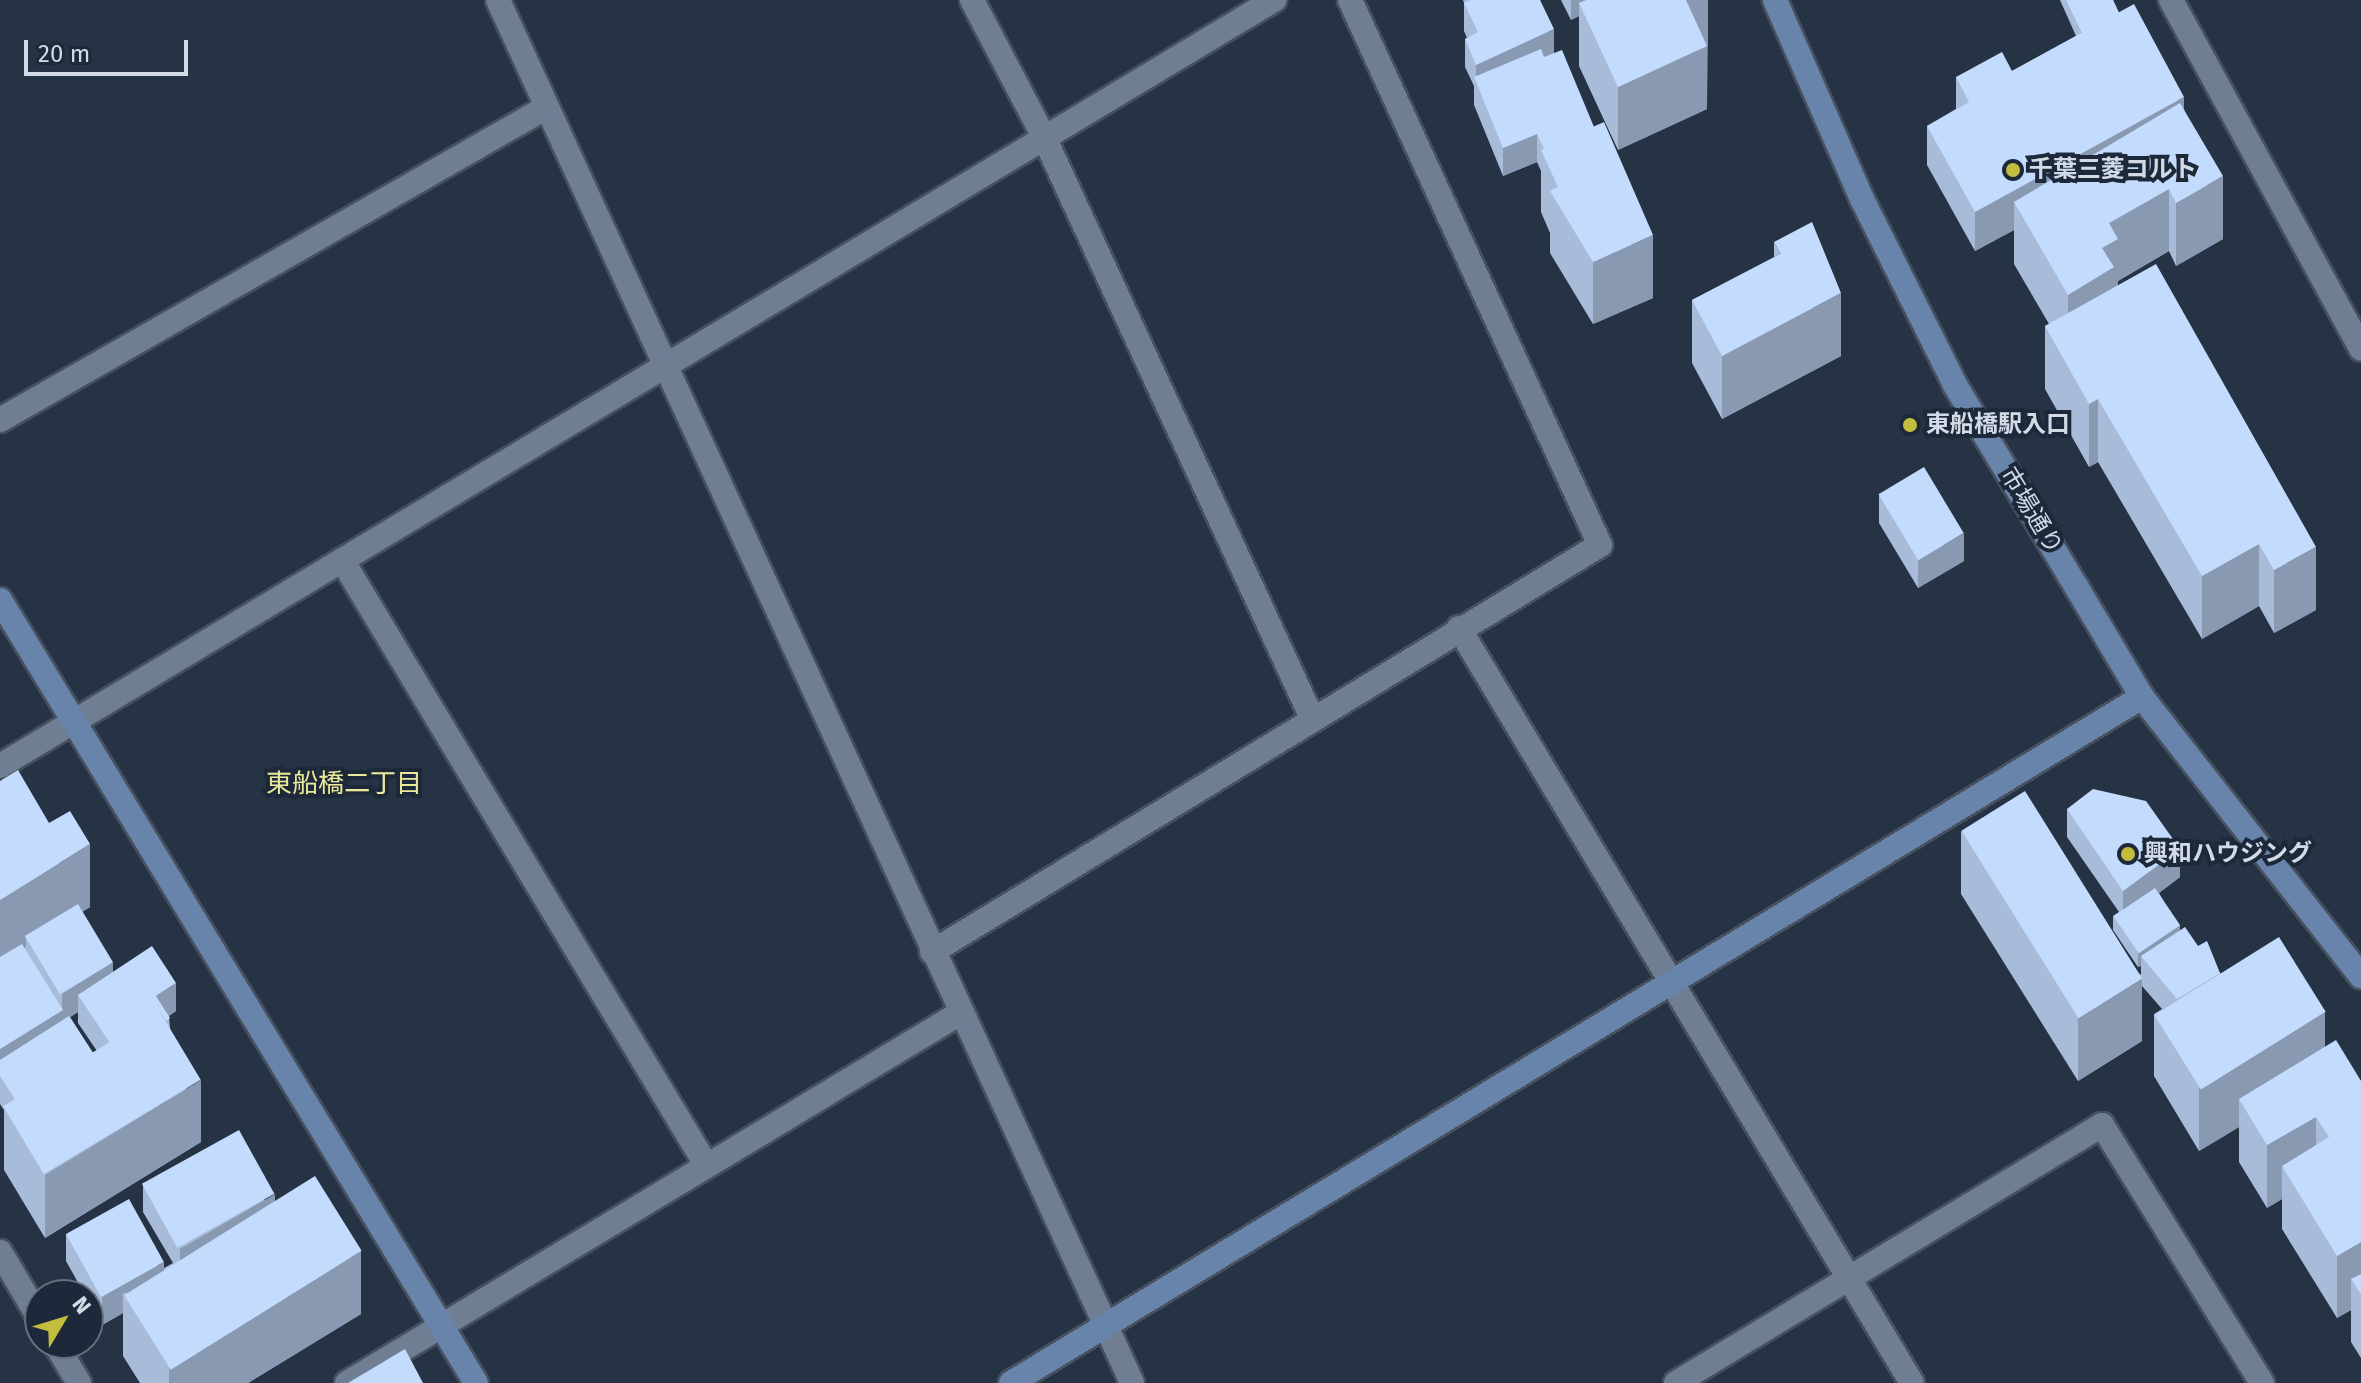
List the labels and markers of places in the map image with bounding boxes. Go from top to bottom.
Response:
place label: 千葉三菱コルト [2029,156,2197,184]
marker: 千葉三菱コルト [2004,161,2022,179]
place label: 東船橋駅入口 [1926,411,2070,439]
marker: 東船橋駅入口 [1901,416,1919,434]
place label: 興和ハウジング [2144,840,2312,868]
marker: 興和ハウジング [2119,845,2137,863]

